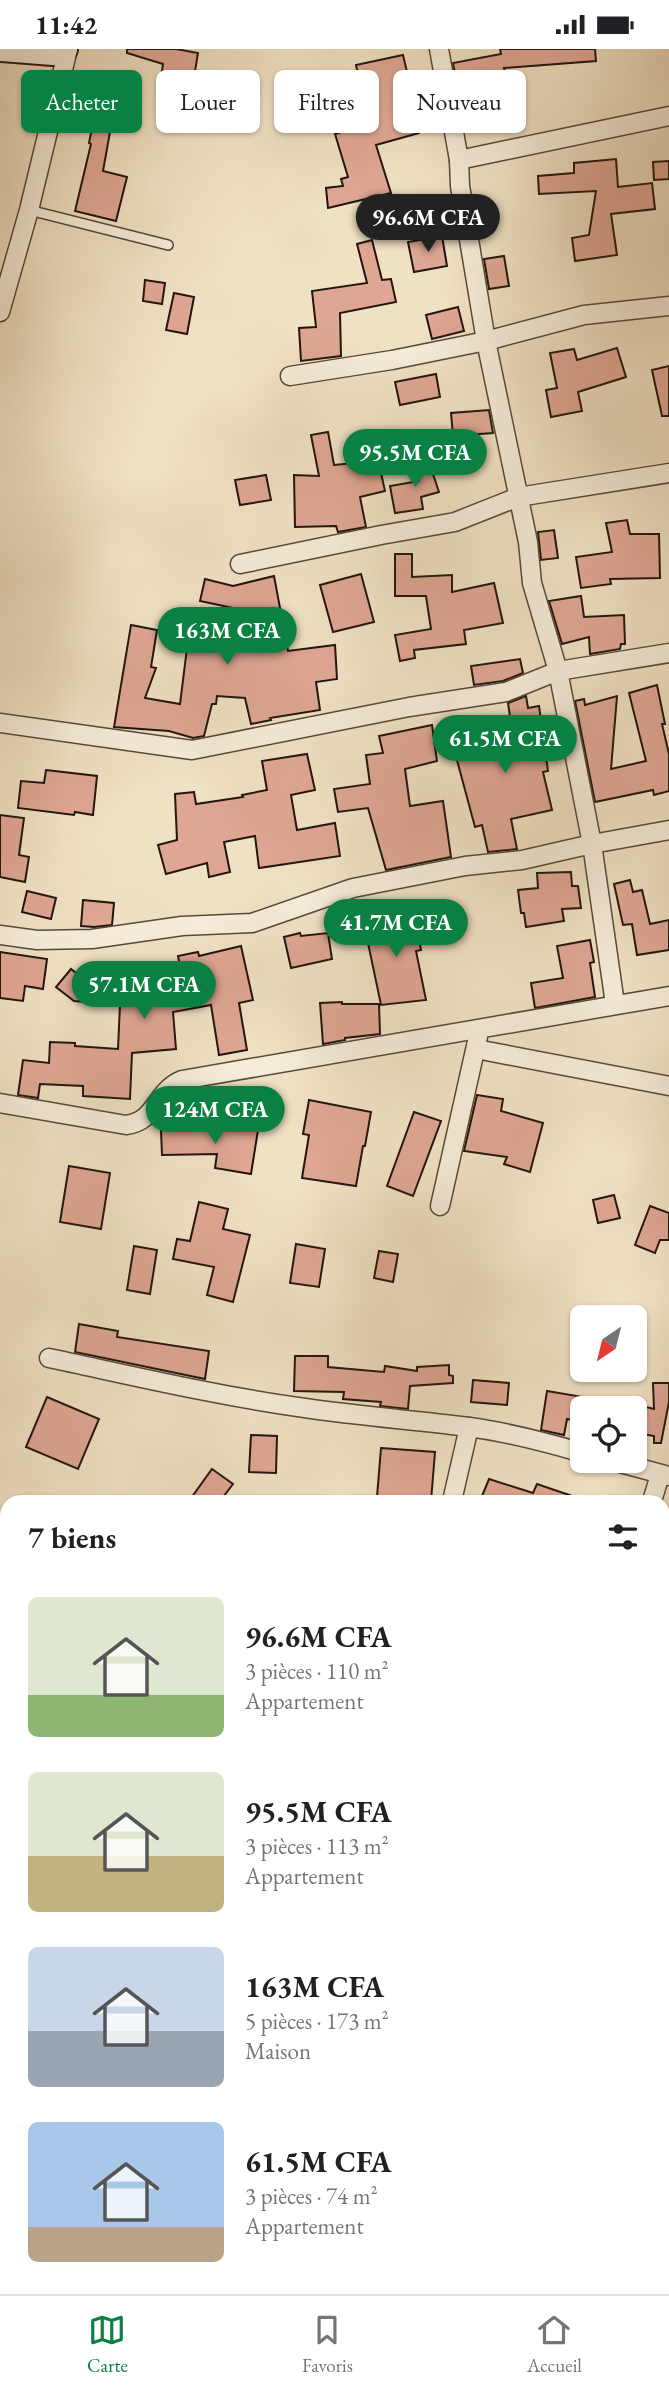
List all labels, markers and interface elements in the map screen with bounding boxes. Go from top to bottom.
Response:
text: 11:42 [35,8,97,42]
chip: Acheter [21,70,142,133]
chip: Louer [156,70,260,133]
chip: Filtres [274,70,379,133]
chip: Nouveau [393,70,526,133]
pin: 96.6M CFA [348,195,508,254]
text: 96.6M CFA [372,202,484,232]
pin: 95.5M CFA [335,429,495,489]
text: 95.5M CFA [359,437,471,467]
pin: 163M CFA [155,607,299,667]
text: 163M CFA [174,615,280,645]
pin: 61.5M CFA [425,715,585,775]
text: 61.5M CFA [449,723,561,753]
pin: 41.7M CFA [316,899,476,959]
text: 41.7M CFA [340,907,452,937]
pin: 57.1M CFA [64,961,224,1021]
text: 57.1M CFA [88,969,200,999]
pin: 124M CFA [143,1087,287,1146]
text: 124M CFA [162,1094,268,1124]
north arrow [570,1305,648,1383]
map controls [570,1305,647,1473]
button: locate [570,1396,647,1473]
text: 7 biens [28,1518,116,1557]
icon: filters [604,1518,642,1556]
text: 96.6M CFA [245,1617,392,1656]
icon: home [84,1625,168,1709]
text: 3 pièces · 110 m² [245,1656,389,1686]
text: Appartement [245,1686,364,1716]
text: 95.5M CFA [245,1792,392,1831]
icon: home [84,1800,168,1884]
text: 3 pièces · 113 m² [245,1831,389,1861]
text: Appartement [245,1861,364,1891]
text: 163M CFA [245,1967,384,2006]
icon: home [84,1975,168,2059]
text: 5 pièces · 173 m² [245,2006,389,2036]
text: Maison [245,2036,311,2066]
text: 61.5M CFA [245,2142,392,2181]
icon: home [84,2150,168,2234]
text: 3 pièces · 74 m² [245,2181,378,2211]
text: Appartement [245,2211,364,2241]
tab: Carte [87,2311,128,2378]
tab: Favoris [302,2311,353,2378]
tab: Accueil [527,2311,582,2378]

